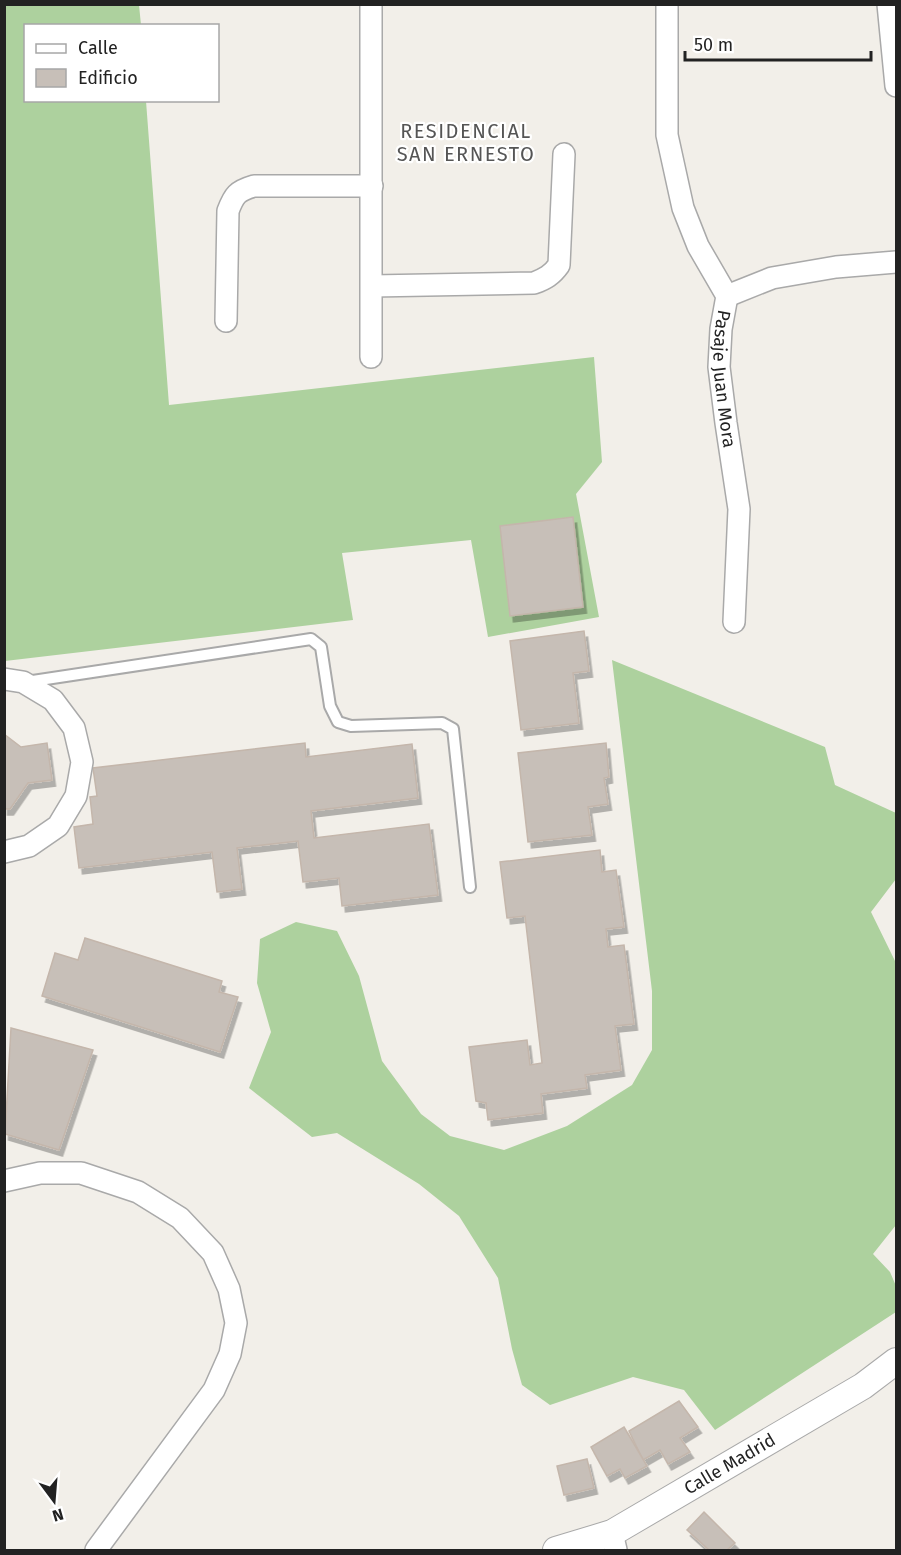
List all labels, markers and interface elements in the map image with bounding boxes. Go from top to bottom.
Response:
legend [24,24,219,102]
scale bar [685,24,871,62]
text: 50 m [694,34,733,56]
text: Calle [78,37,118,59]
text: Edificio [78,67,138,89]
district label: RESIDENCIAL SAN ERNESTO [397,119,535,166]
street label: Pasaje Juan Mora [708,308,741,449]
street label: Calle Madrid [680,1429,779,1499]
north arrow [24,1471,84,1531]
text: N [50,1504,66,1526]

